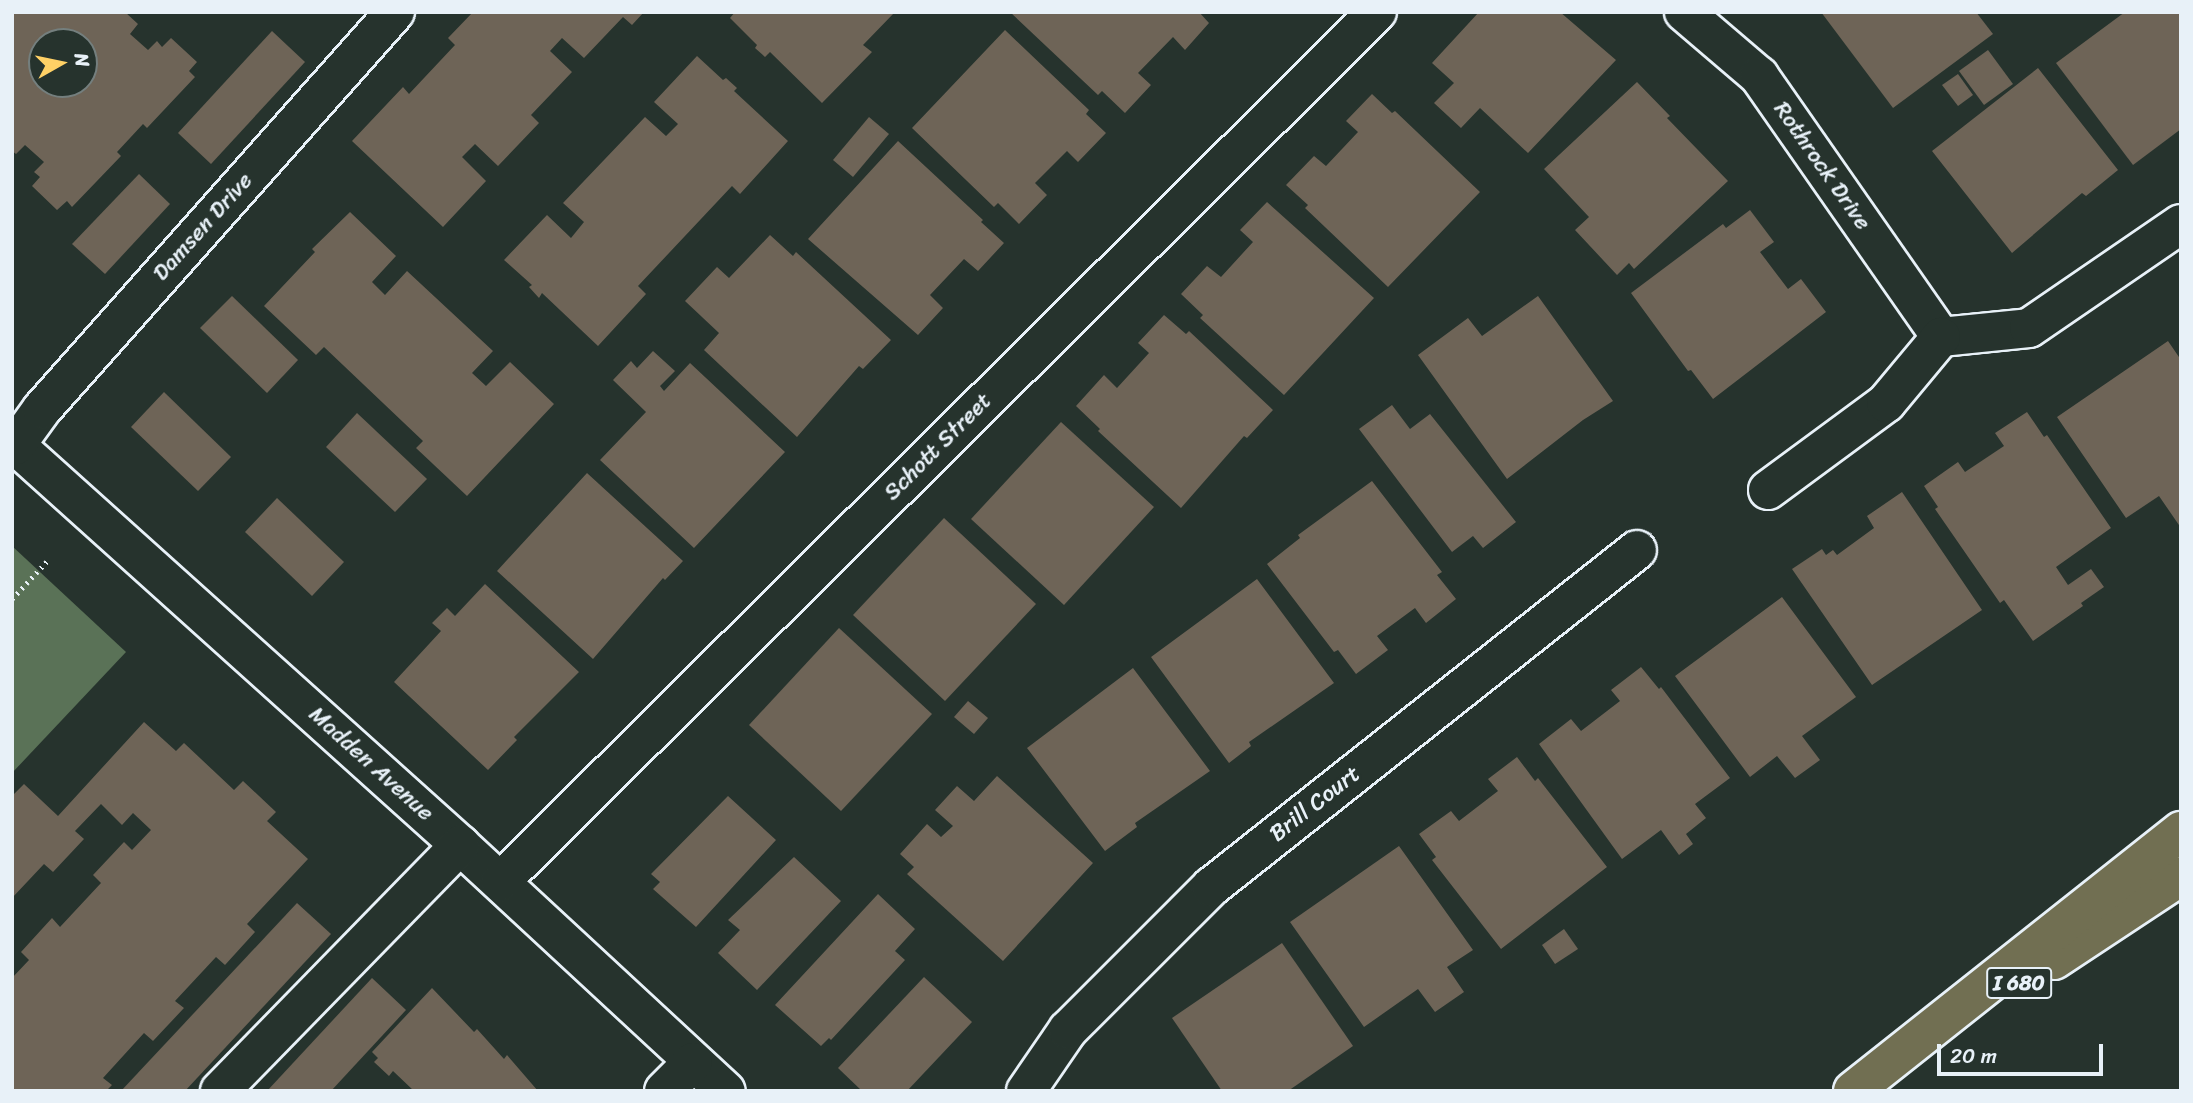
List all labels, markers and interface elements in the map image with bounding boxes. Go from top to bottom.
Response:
north arrow [28,28,98,98]
text: N [65,51,100,69]
street label: Rothrock Drive [1768,96,1876,236]
street label: Damsen Drive [147,167,259,287]
street label: Schott Street [878,387,998,507]
street label: Madden Avenue [303,701,439,827]
street label: Brill Court [1264,760,1366,848]
road number: I 680 [1986,965,2052,1000]
scale bar [1941,1030,2107,1074]
text: 20 m [1950,1037,1997,1075]

